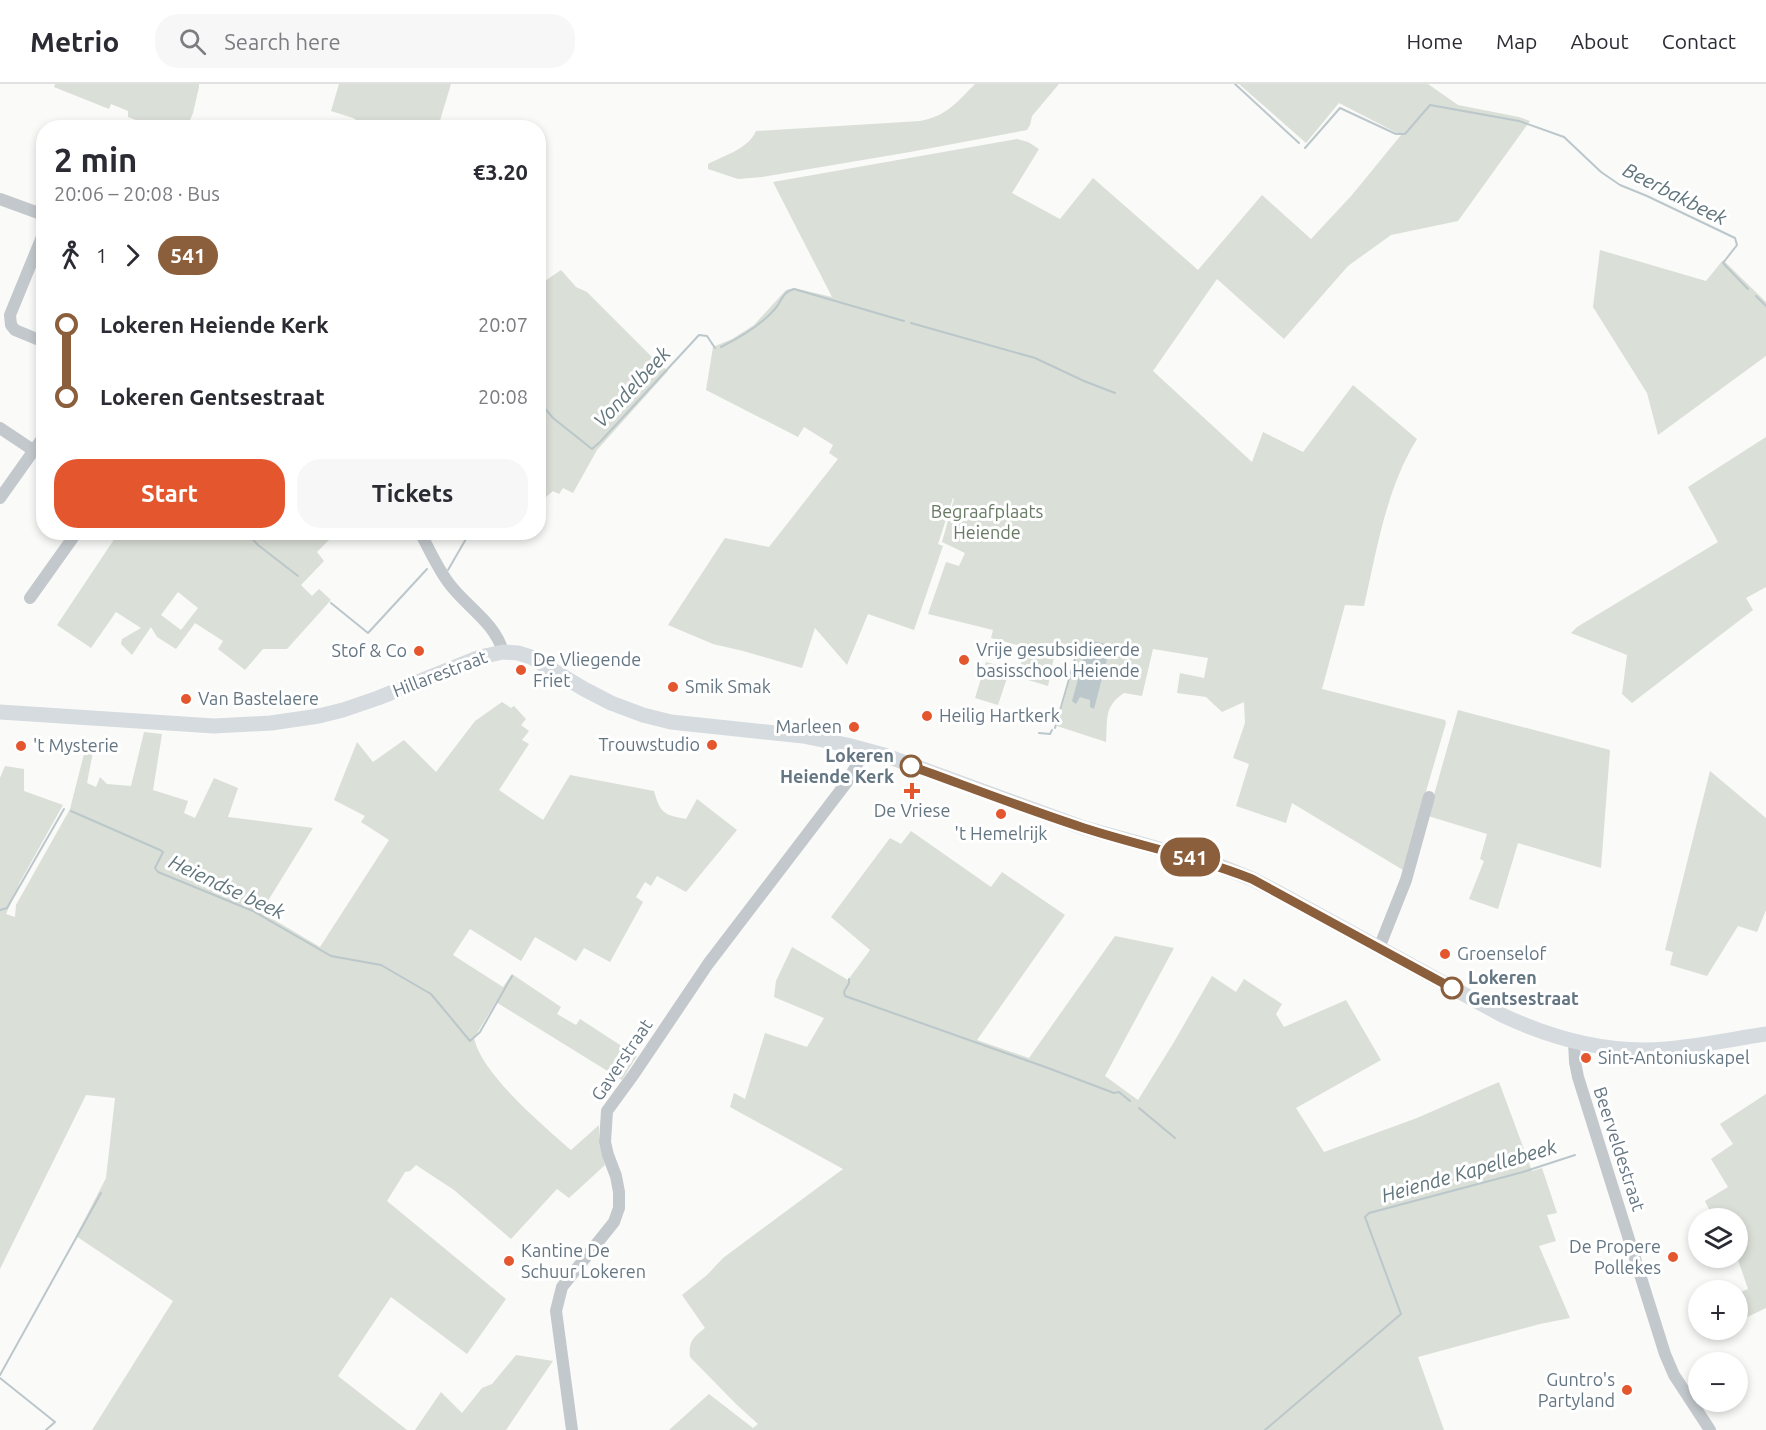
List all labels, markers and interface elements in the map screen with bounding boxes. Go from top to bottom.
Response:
search box [155,14,575,68]
icon: search [176,25,209,58]
text: Metrio [30,26,119,57]
text: Search here [224,29,341,54]
text: Home [1406,29,1463,53]
text: Map [1496,29,1537,53]
text: About [1570,29,1629,53]
text: Contact [1662,29,1736,53]
text: 2 min [54,141,137,178]
water label: Beerbakbeek [1619,158,1732,230]
text: €3.20 [473,159,528,184]
text: 20:06 – 20:08 · Bus [54,182,220,205]
icon: walk [54,239,87,272]
icon: forward [116,239,149,272]
text: 541 [170,243,206,267]
text: 1 [96,244,107,267]
text: Lokeren Heiende Kerk [100,312,329,337]
text: 20:07 [478,313,528,336]
water label: Vondelbeek [588,341,675,432]
text: Lokeren Gentsestraat [100,384,325,409]
text: 20:08 [478,385,528,408]
button: Start [54,459,285,528]
button: Tickets [297,459,528,528]
park label: Begraafplaats Heiende [931,501,1043,542]
place label: Vrije gesubsidieerde basisschool Heiende [976,639,1140,680]
place label: Stof & Co [332,640,407,660]
marker: Stof & Co [412,644,426,658]
street label: Hillarestraat [390,646,490,700]
place label: De Vliegende Friet [533,649,641,690]
marker: Vrije gesubsidieerde basisschool Heiende [957,653,971,667]
marker: De Vliegende Friet [514,663,528,677]
place label: Smik Smak [685,676,771,696]
marker: Smik Smak [666,680,680,694]
place label: Van Bastelaere [198,688,319,708]
marker: Van Bastelaere [179,692,193,706]
place label: Heilig Hartkerk [939,705,1060,725]
marker: Heilig Hartkerk [920,709,934,723]
place label: Marleen [775,716,842,736]
marker: Marleen [847,720,861,734]
place label: Trouwstudio [598,734,700,754]
place label: 't Mysterie [33,735,119,755]
marker: Trouwstudio [705,738,719,752]
marker: 't Mysterie [14,739,28,753]
place label: Lokeren Heiende Kerk [780,745,894,786]
marker: Lokeren Heiende Kerk [900,755,922,777]
marker: De Vriese [905,784,919,798]
place label: De Vriese [874,800,950,820]
marker: 't Hemelrijk [994,807,1008,821]
place label: 't Hemelrijk [955,823,1047,843]
line badge: 541 [1156,838,1224,876]
text: 541 [1172,845,1208,869]
water label: Heiendse beek [166,850,290,924]
place label: Groenselof [1457,943,1546,963]
marker: Groenselof [1438,947,1452,961]
place label: Lokeren Gentsestraat [1468,967,1579,1008]
marker: Lokeren Gentsestraat [1441,977,1463,999]
street label: Gaverstraat [587,1015,656,1104]
place label: Sint-Antoniuskapel [1598,1047,1750,1067]
marker: Sint-Antoniuskapel [1579,1051,1593,1065]
street label: Beerveldestraat [1590,1084,1649,1213]
water label: Heiende Kapellebeek [1379,1134,1560,1207]
map controls [1688,1208,1748,1412]
button: layers [1688,1208,1748,1268]
place label: De Propere Pollekes [1569,1236,1661,1277]
place label: Kantine De Schuur Lokeren [521,1240,646,1281]
marker: De Propere Pollekes [1666,1250,1680,1264]
marker: Kantine De Schuur Lokeren [502,1254,516,1268]
button: + [1688,1280,1748,1340]
button: − [1688,1352,1748,1412]
place label: Guntro's Partyland [1538,1369,1615,1410]
marker: Guntro's Partyland [1620,1383,1634,1397]

